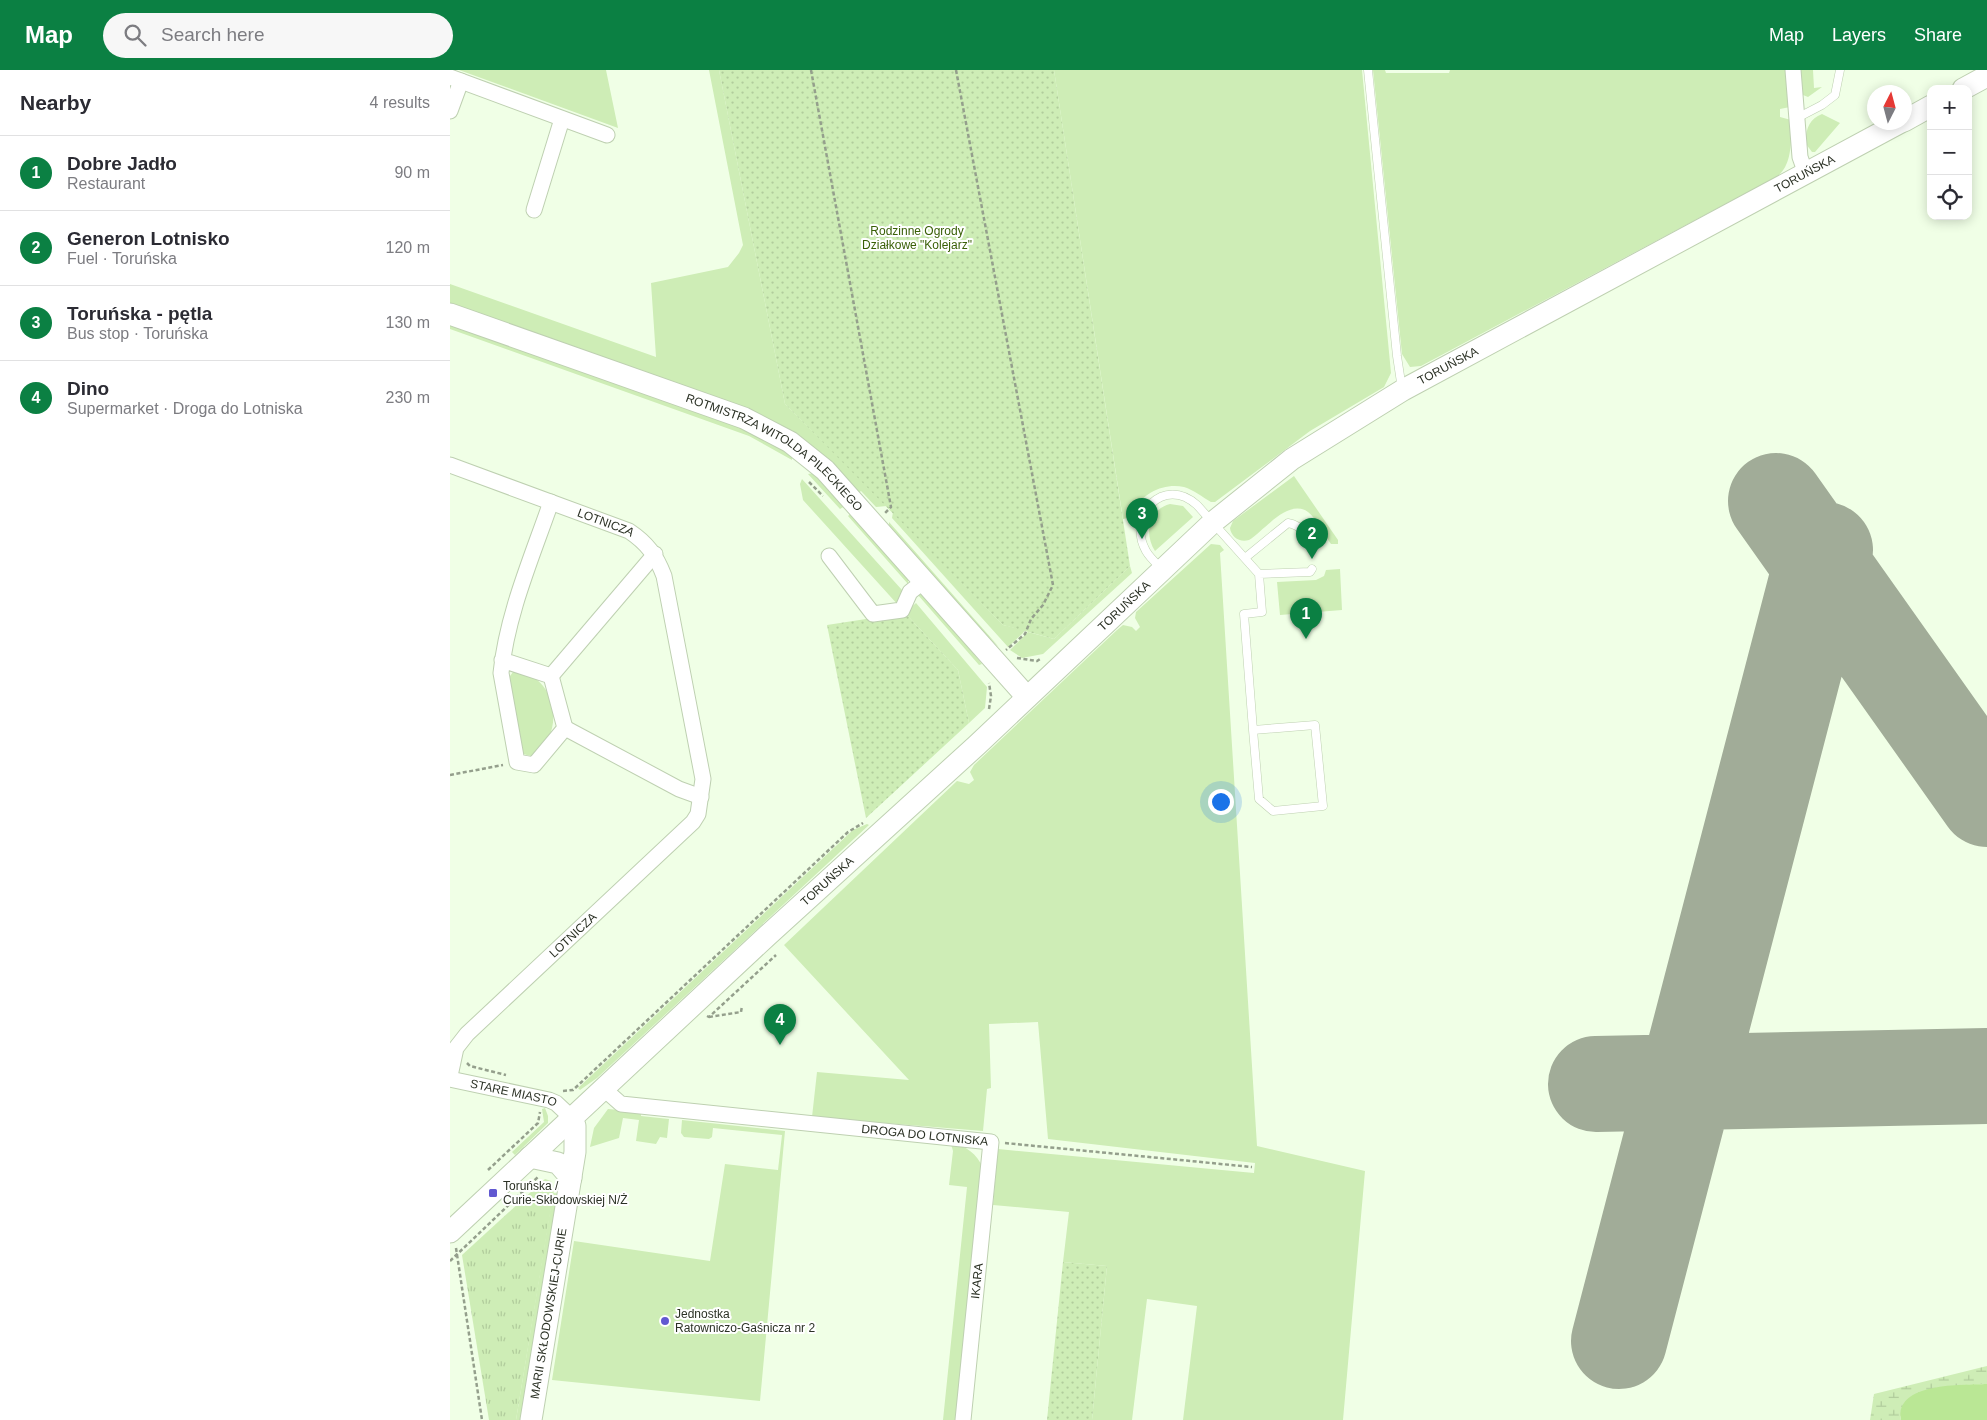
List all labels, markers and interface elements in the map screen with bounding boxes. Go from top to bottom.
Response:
search box [103,13,453,58]
text: Map [25,21,73,48]
icon: search [121,21,149,49]
text: Search here [161,24,265,45]
text: Map [1769,25,1804,45]
text: Layers [1832,25,1886,45]
text: Share [1914,25,1962,45]
north arrow [1867,85,1912,130]
map controls [1927,85,1972,220]
button: + [1927,85,1972,130]
text: Nearby [20,91,91,114]
text: 4 results [370,94,430,111]
button: − [1927,130,1972,175]
street label: TORUŃSKA [1772,152,1837,196]
text: Dobre Jadło [67,153,177,174]
text: 1 [32,164,40,181]
text: 90 m [394,164,430,181]
text: Restaurant [67,175,145,192]
button: locate [1927,175,1972,220]
park label: Rodzinne Ogrody Działkowe "Kolejarz" [862,224,972,252]
text: Generon Lotnisko [67,228,230,249]
text: 2 [32,239,40,256]
text: 120 m [386,239,430,256]
text: Fuel · Toruńska [67,250,177,267]
text: Toruńska - pętla [67,303,212,324]
text: 3 [32,314,40,331]
text: 130 m [386,314,430,331]
text: Bus stop · Toruńska [67,325,208,342]
street label: TORUŃSKA [1415,344,1481,388]
text: Dino [67,378,109,399]
text: 4 [32,389,40,406]
text: 230 m [386,389,430,406]
street label: ROTMISTRZA WITOLDA PILECKIEGO [684,391,865,514]
text: Supermarket · Droga do Lotniska [67,400,303,417]
pin: 3 [1126,498,1158,539]
street label: LOTNICZA [575,506,637,540]
pin: 2 [1296,518,1328,559]
street label: TORUŃSKA [1095,578,1153,634]
pin: 1 [1290,598,1322,639]
your location [1208,789,1234,815]
street label: TORUŃSKA [798,854,856,909]
street label: LOTNICZA [547,910,599,960]
pin: 4 [764,1004,796,1045]
street label: STARE MIASTO [469,1076,559,1110]
street label: DROGA DO LOTNISKA [861,1122,989,1149]
place label: Toruńska / Curie-Skłodowskiej N/Ż [503,1179,628,1207]
marker: Toruńska / Curie-Skłodowskiej N/Ż [487,1187,499,1199]
street label: MARII SKŁODOWSKIEJ-CURIE [528,1227,569,1400]
street label: IKARA [968,1262,986,1300]
place label: Jednostka Ratowniczo-Gaśnicza nr 2 [675,1307,815,1335]
marker: Jednostka Ratowniczo-Gaśnicza nr 2 [659,1315,671,1327]

